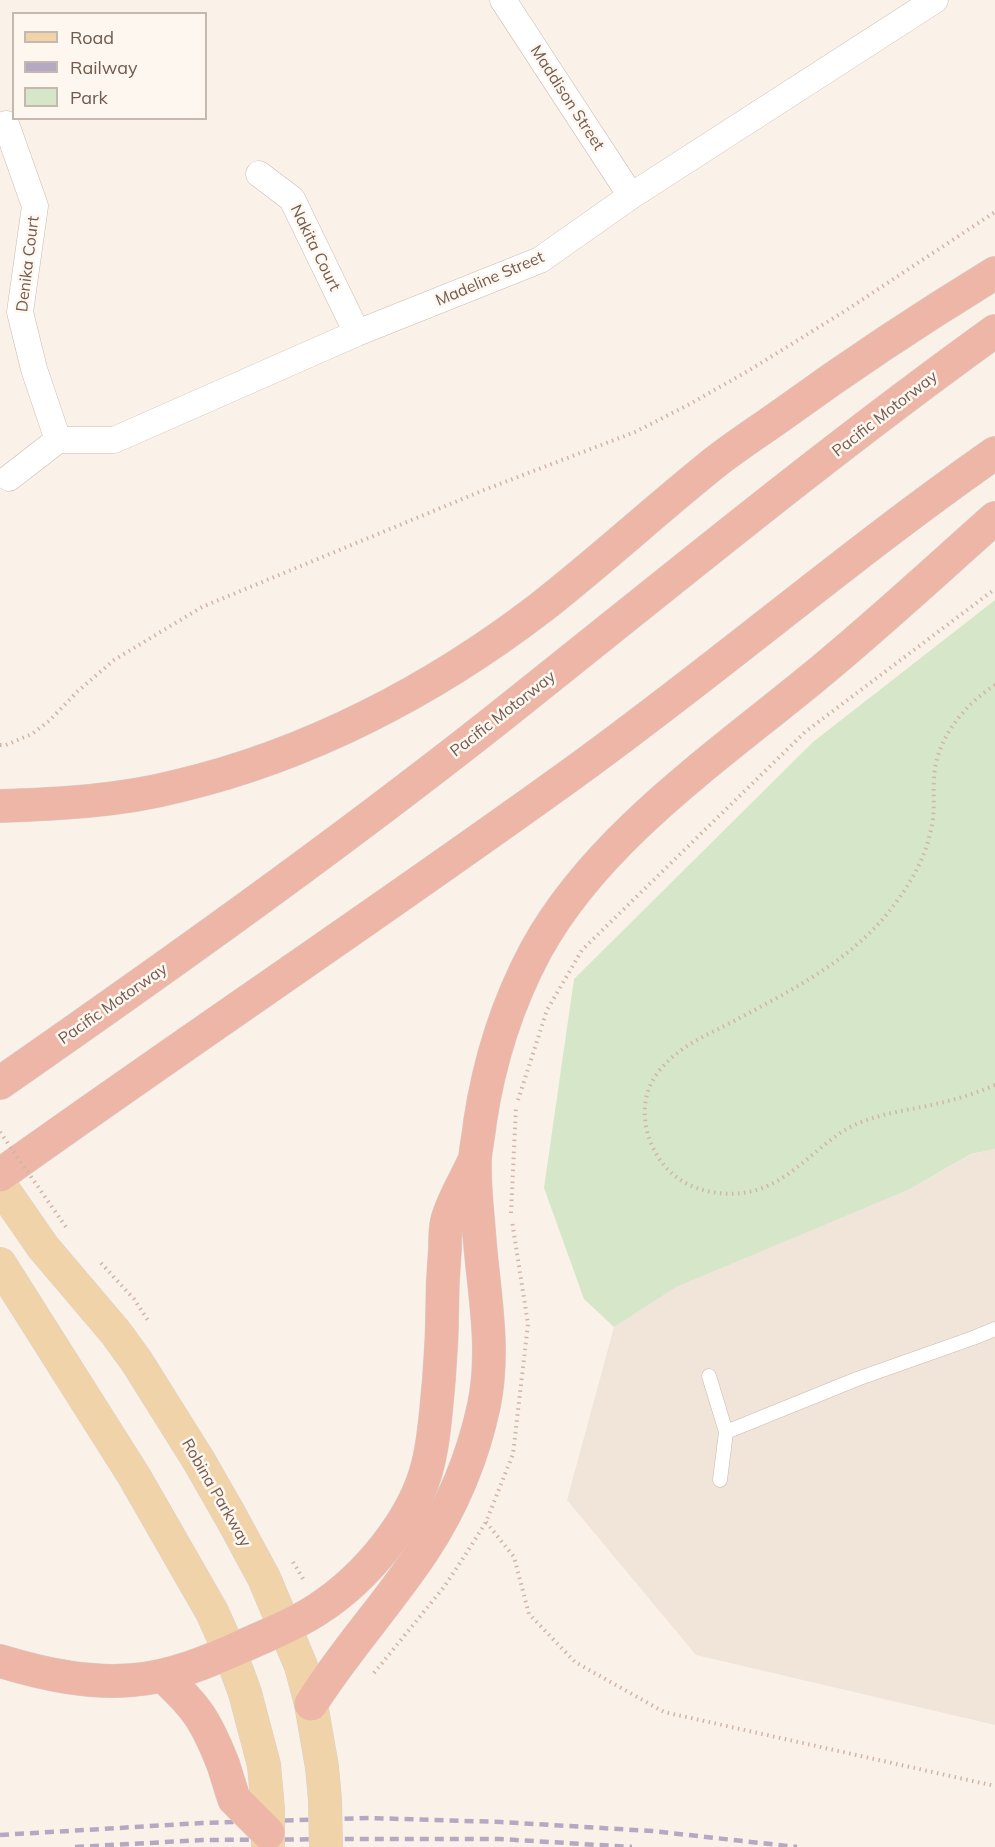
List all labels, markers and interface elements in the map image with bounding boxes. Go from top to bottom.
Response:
legend [12,12,207,120]
text: Road [70,26,114,49]
street label: Maddison Street [526,42,608,154]
text: Railway [70,56,138,79]
text: Park [70,86,108,109]
street label: Nakita Court [286,202,344,294]
street label: Denika Court [13,215,43,313]
street label: Madeline Street [433,248,547,310]
street label: Pacific Motorway [829,367,941,461]
street label: Pacific Motorway [447,667,559,761]
street label: Pacific Motorway [55,959,171,1049]
street label: Robina Parkway [177,1435,255,1551]

